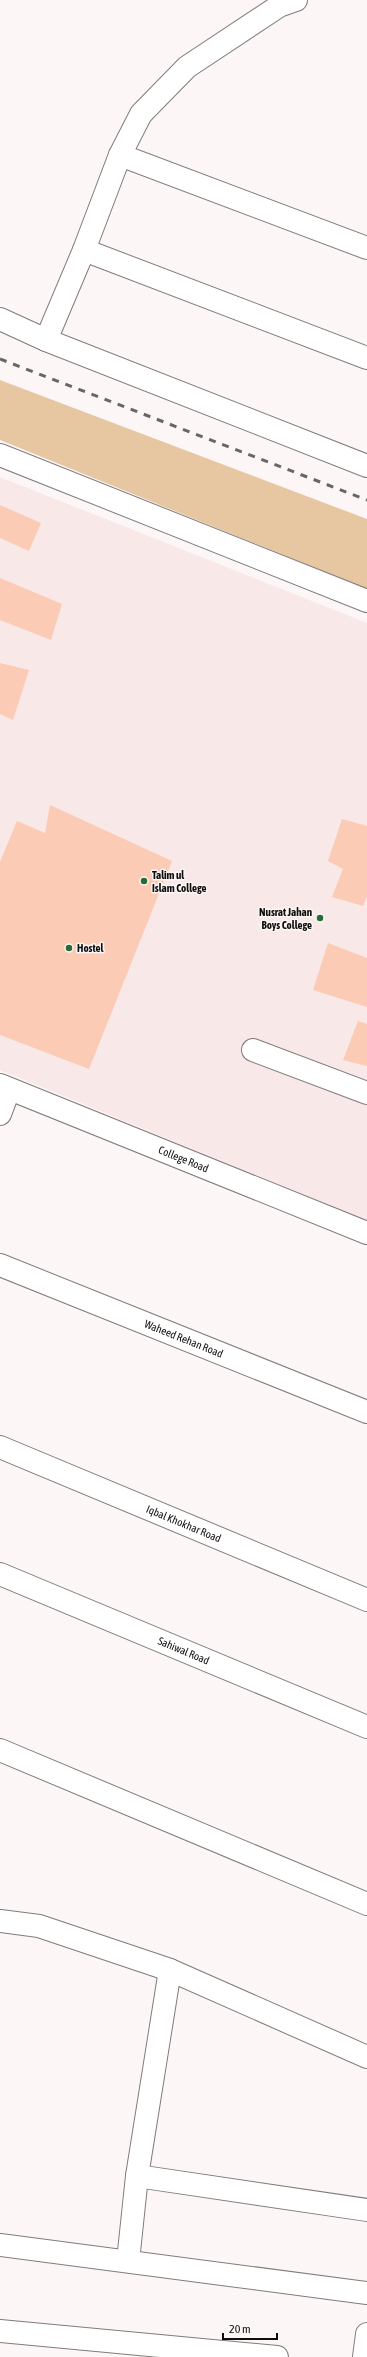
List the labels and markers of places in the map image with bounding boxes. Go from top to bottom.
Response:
place label: Talim ul Islam College [152,869,206,894]
marker: Talim ul Islam College [139,876,149,886]
place label: Nusrat Jahan Boys College [259,906,312,931]
marker: Nusrat Jahan Boys College [315,913,325,923]
place label: Hostel [77,942,104,954]
marker: Hostel [64,943,74,953]

